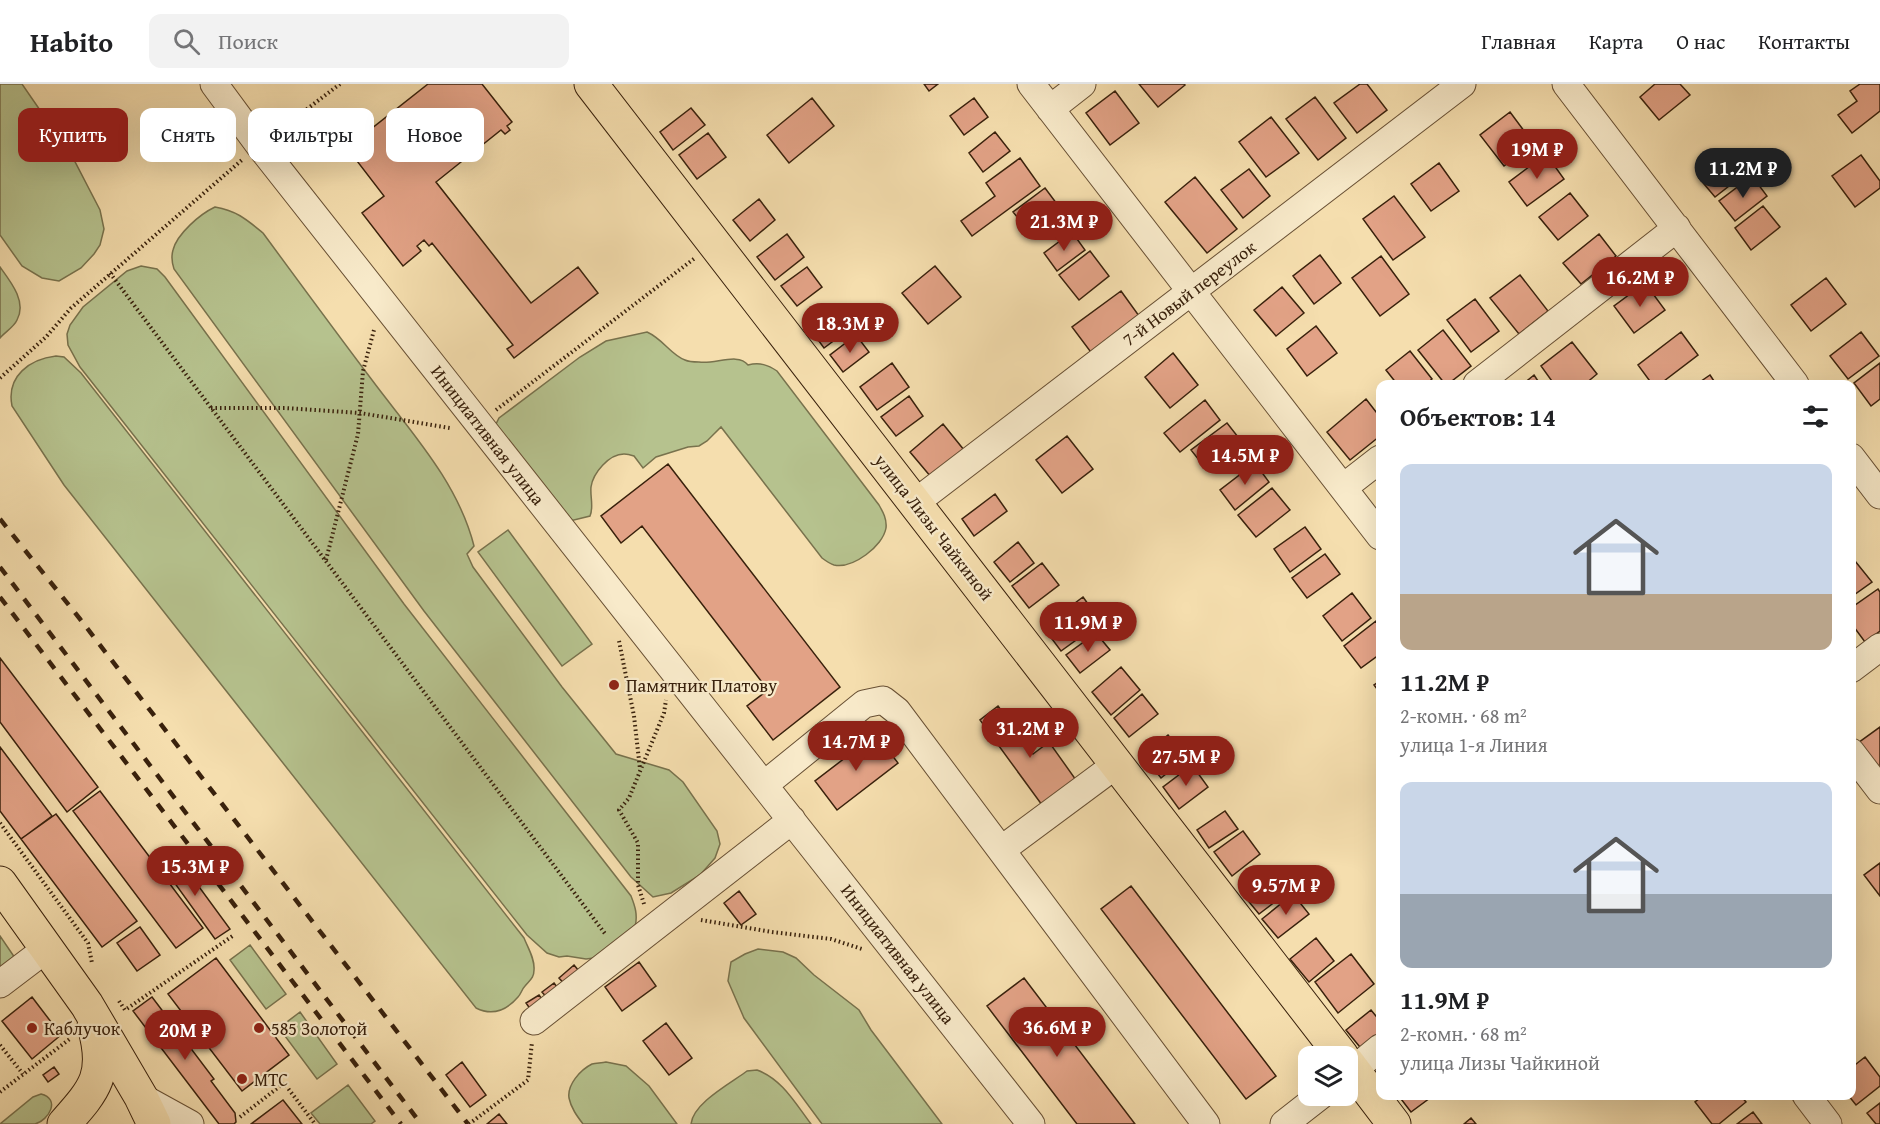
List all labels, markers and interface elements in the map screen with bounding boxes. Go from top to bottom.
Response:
search box [149,14,569,68]
text: Habito [30,21,113,62]
icon: search [170,25,203,58]
text: Поиск [218,25,278,57]
text: Главная [1481,26,1556,57]
text: Карта [1589,26,1643,57]
text: О нас [1676,26,1725,57]
text: Контакты [1758,26,1850,57]
chip: Купить [18,108,128,162]
chip: Снять [140,108,236,162]
chip: Фильтры [248,108,374,162]
chip: Новое [386,108,484,162]
pin: 19M ₽ [1495,129,1579,180]
text: 19M ₽ [1511,134,1563,163]
pin: 11.2M ₽ [1688,148,1798,199]
text: 11.2M ₽ [1709,153,1777,182]
pin: 21.3M ₽ [1009,201,1119,252]
text: 21.3M ₽ [1030,206,1098,235]
street label: 7-й Новый переулок [1117,233,1262,352]
pin: 16.2M ₽ [1585,257,1695,308]
text: 16.2M ₽ [1606,262,1674,291]
pin: 18.3M ₽ [795,303,905,354]
text: 18.3M ₽ [816,308,884,337]
street label: Инициативная улица [425,359,552,511]
text: Объектов: 14 [1400,397,1556,436]
icon: filters [1799,400,1832,433]
pin: 14.5M ₽ [1190,435,1300,486]
text: 14.5M ₽ [1211,440,1279,469]
street label: улица Лизы Чайкиной [867,447,1000,606]
icon: home [1562,503,1670,611]
pin: 11.9M ₽ [1033,602,1143,653]
text: 11.9M ₽ [1054,607,1122,636]
text: 11.2M ₽ [1400,662,1489,701]
place label: Памятник Платову [626,672,777,699]
marker: Памятник Платову [607,678,621,692]
text: 2-комн. · 68 m² [1400,701,1527,730]
pin: 31.2M ₽ [975,708,1085,759]
text: 31.2M ₽ [996,713,1064,742]
pin: 14.7M ₽ [801,721,911,772]
text: 14.7M ₽ [822,726,890,755]
text: улица 1-я Линия [1400,730,1548,759]
pin: 27.5M ₽ [1131,736,1241,787]
text: 27.5M ₽ [1152,741,1220,770]
icon: home [1562,821,1670,929]
pin: 15.3M ₽ [140,846,250,897]
text: 15.3M ₽ [161,851,229,880]
pin: 9.57M ₽ [1231,865,1341,916]
text: 9.57M ₽ [1252,870,1320,899]
street label: Инициативная улица [835,878,962,1030]
text: 11.9M ₽ [1400,980,1489,1019]
pin: 36.6M ₽ [1002,1007,1112,1058]
pin: 20M ₽ [143,1010,227,1061]
text: 36.6M ₽ [1023,1012,1091,1041]
place label: Каблучок [44,1015,121,1042]
text: 20M ₽ [159,1015,211,1044]
place label: 585 Золотой [271,1015,367,1042]
text: 2-комн. · 68 m² [1400,1019,1527,1048]
marker: Каблучок [25,1021,39,1035]
marker: 585 Золотой [252,1021,266,1035]
map controls [1298,1046,1358,1106]
button: layers [1298,1046,1358,1106]
text: улица Лизы Чайкиной [1400,1048,1600,1077]
place label: МТС [254,1066,288,1093]
marker: МТС [235,1072,249,1086]

